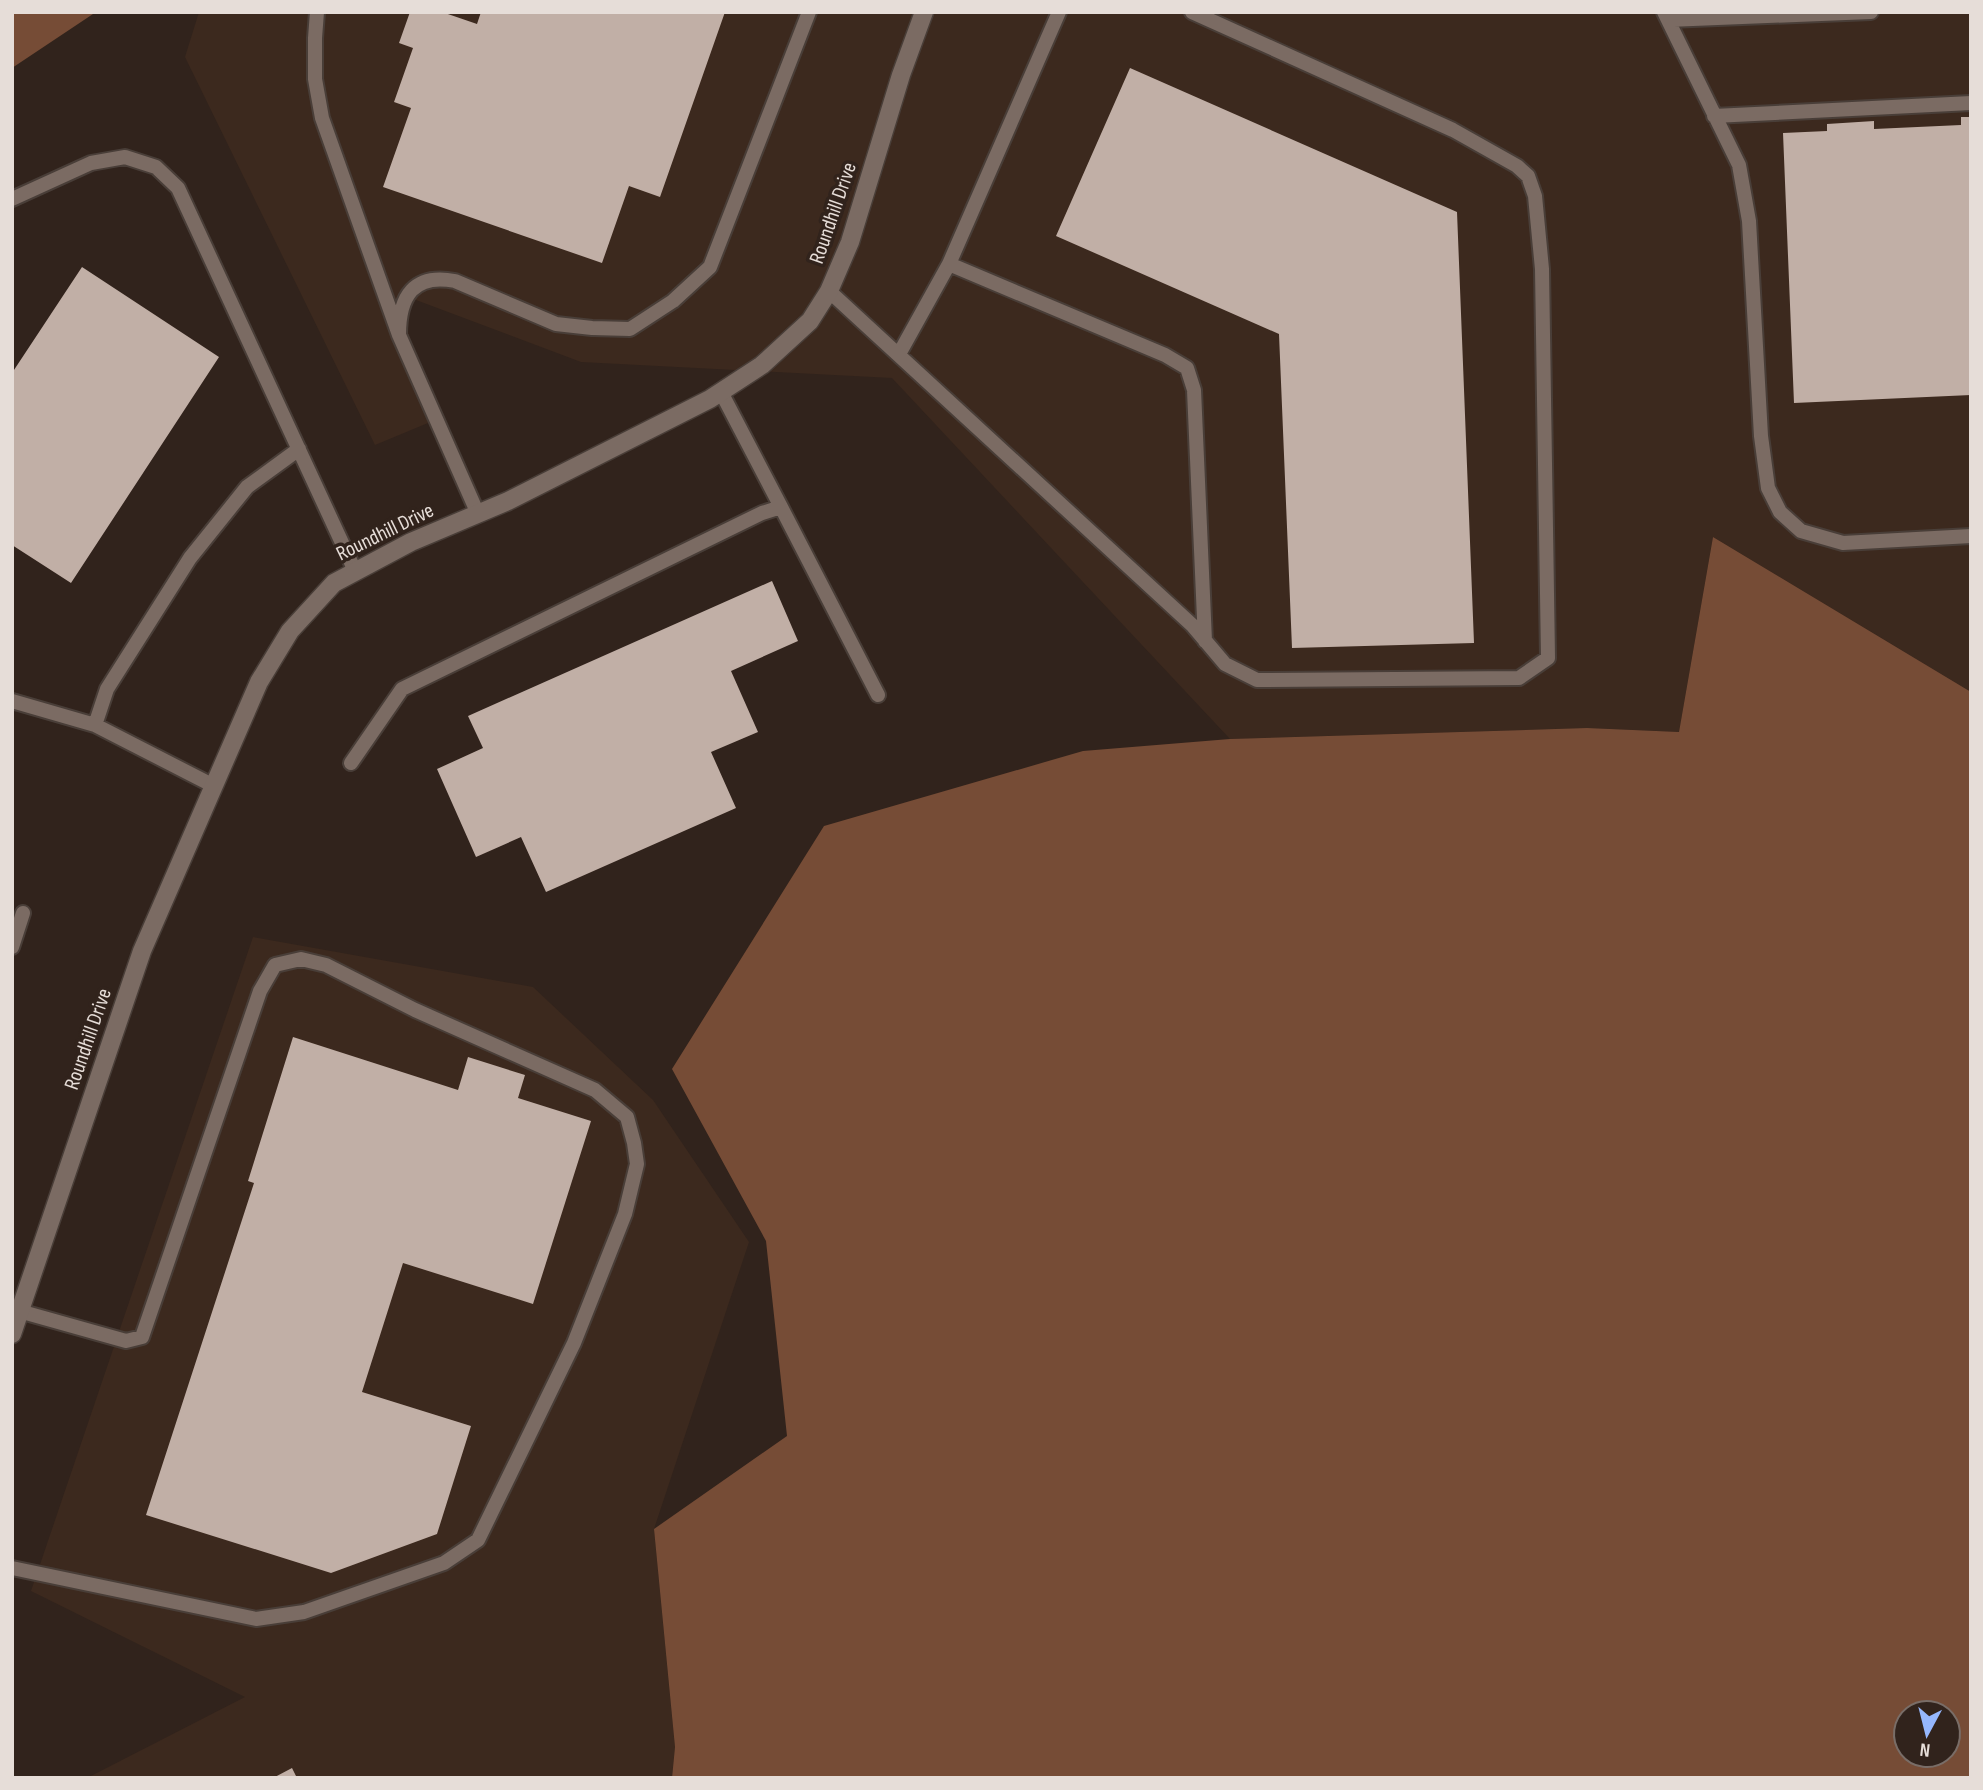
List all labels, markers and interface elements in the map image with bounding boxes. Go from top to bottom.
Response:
street label: Roundhill Drive [804,159,862,267]
street label: Roundhill Drive [332,498,438,566]
street label: Roundhill Drive [59,985,117,1093]
north arrow [1892,1699,1962,1769]
text: N [1919,1737,1932,1761]

